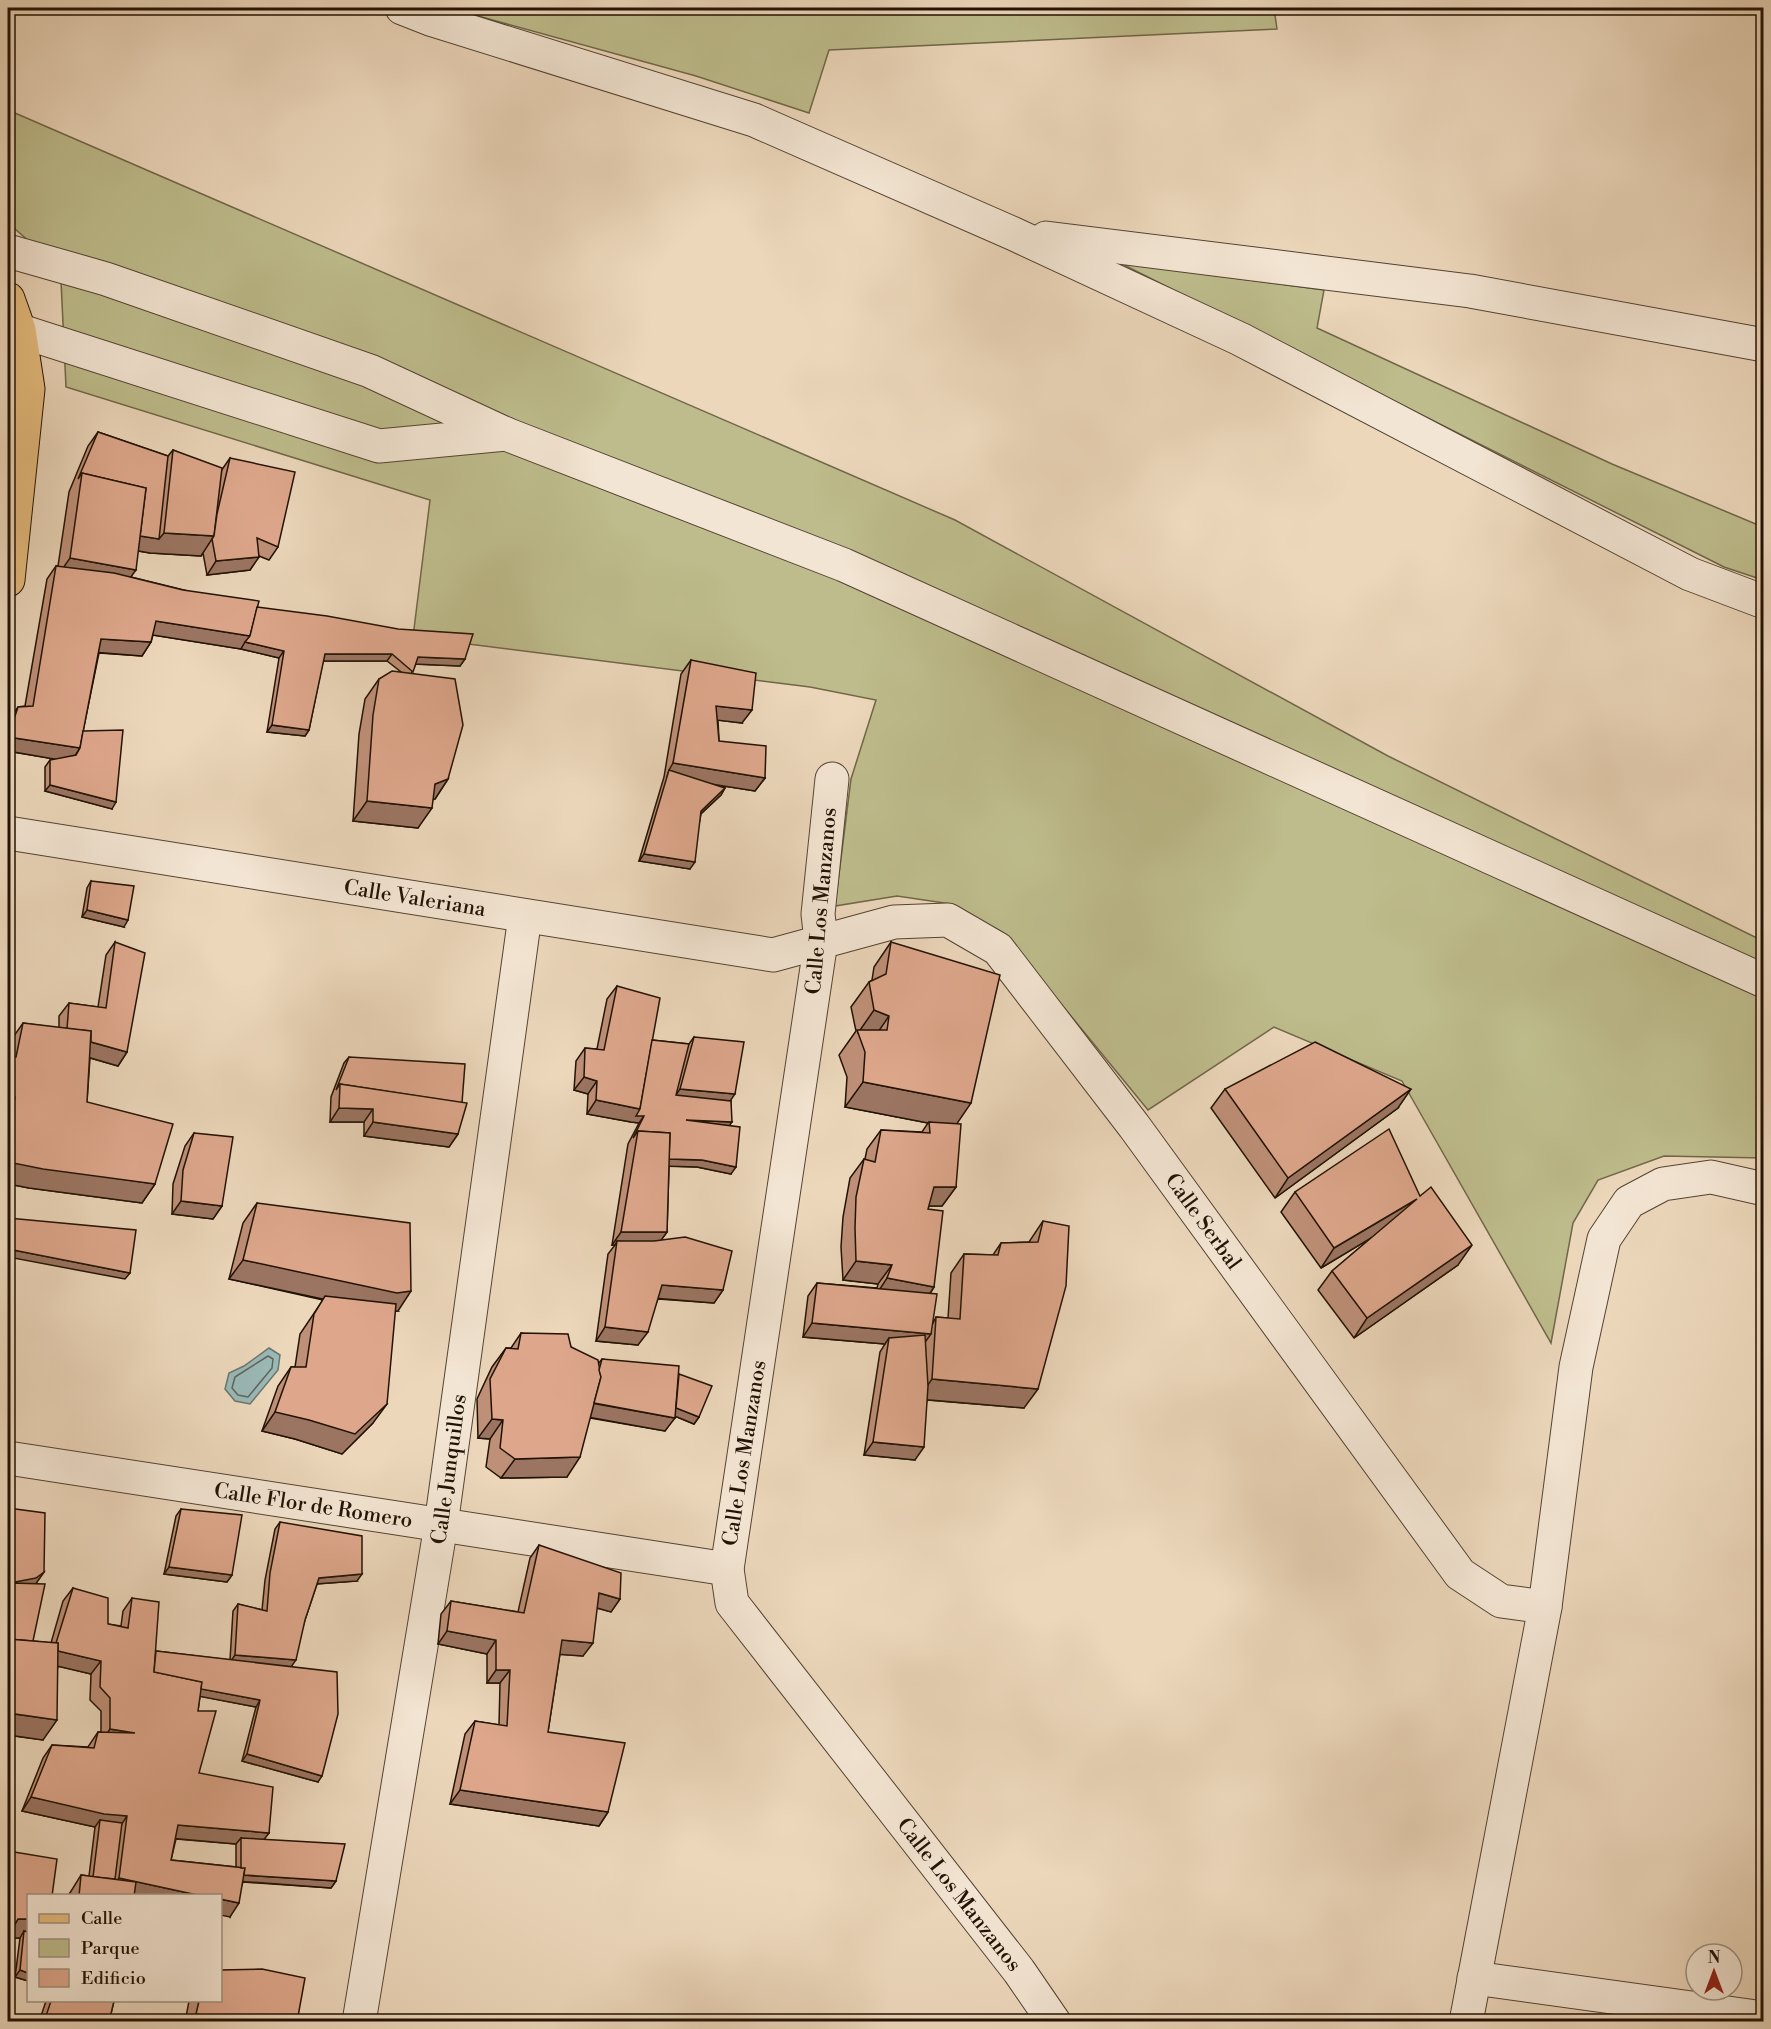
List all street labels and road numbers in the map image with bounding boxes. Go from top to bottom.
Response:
street label: Calle Los Manzanos [801,807,843,996]
street label: Calle Valeriana [342,875,488,923]
street label: Calle Serbal [1159,1169,1246,1275]
street label: Calle Los Manzanos [717,1358,772,1548]
street label: Calle Junquillos [426,1393,473,1546]
street label: Calle Flor de Romero [212,1478,414,1534]
street label: Calle Los Manzanos [891,1813,1027,1977]

